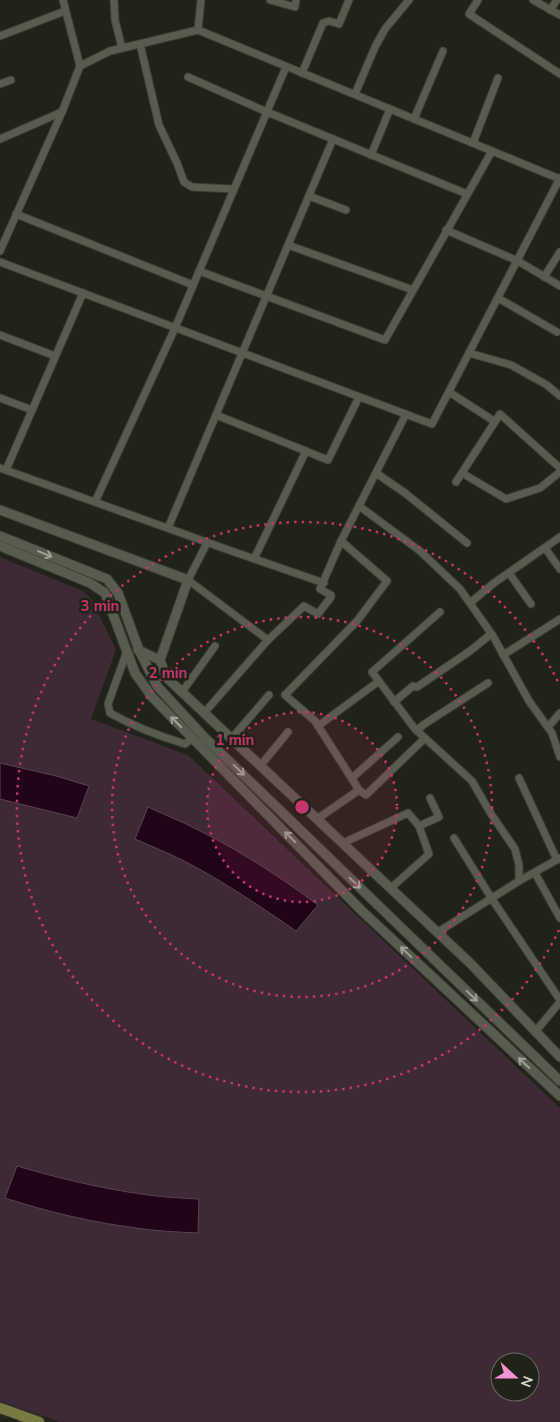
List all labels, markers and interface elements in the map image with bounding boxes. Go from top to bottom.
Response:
one-way arrow [37,550,52,559]
text: 3 min [81,596,119,616]
text: 2 min [149,663,187,683]
one-way arrow [171,716,183,728]
text: 1 min [216,730,254,750]
one-way arrow [232,764,245,776]
centre of rings [293,798,311,816]
one-way arrow [285,832,297,844]
one-way arrow [349,877,362,889]
one-way arrow [400,946,412,958]
one-way arrow [466,990,478,1002]
one-way arrow [518,1057,531,1069]
north arrow [490,1352,540,1402]
text: N [516,1373,537,1390]

